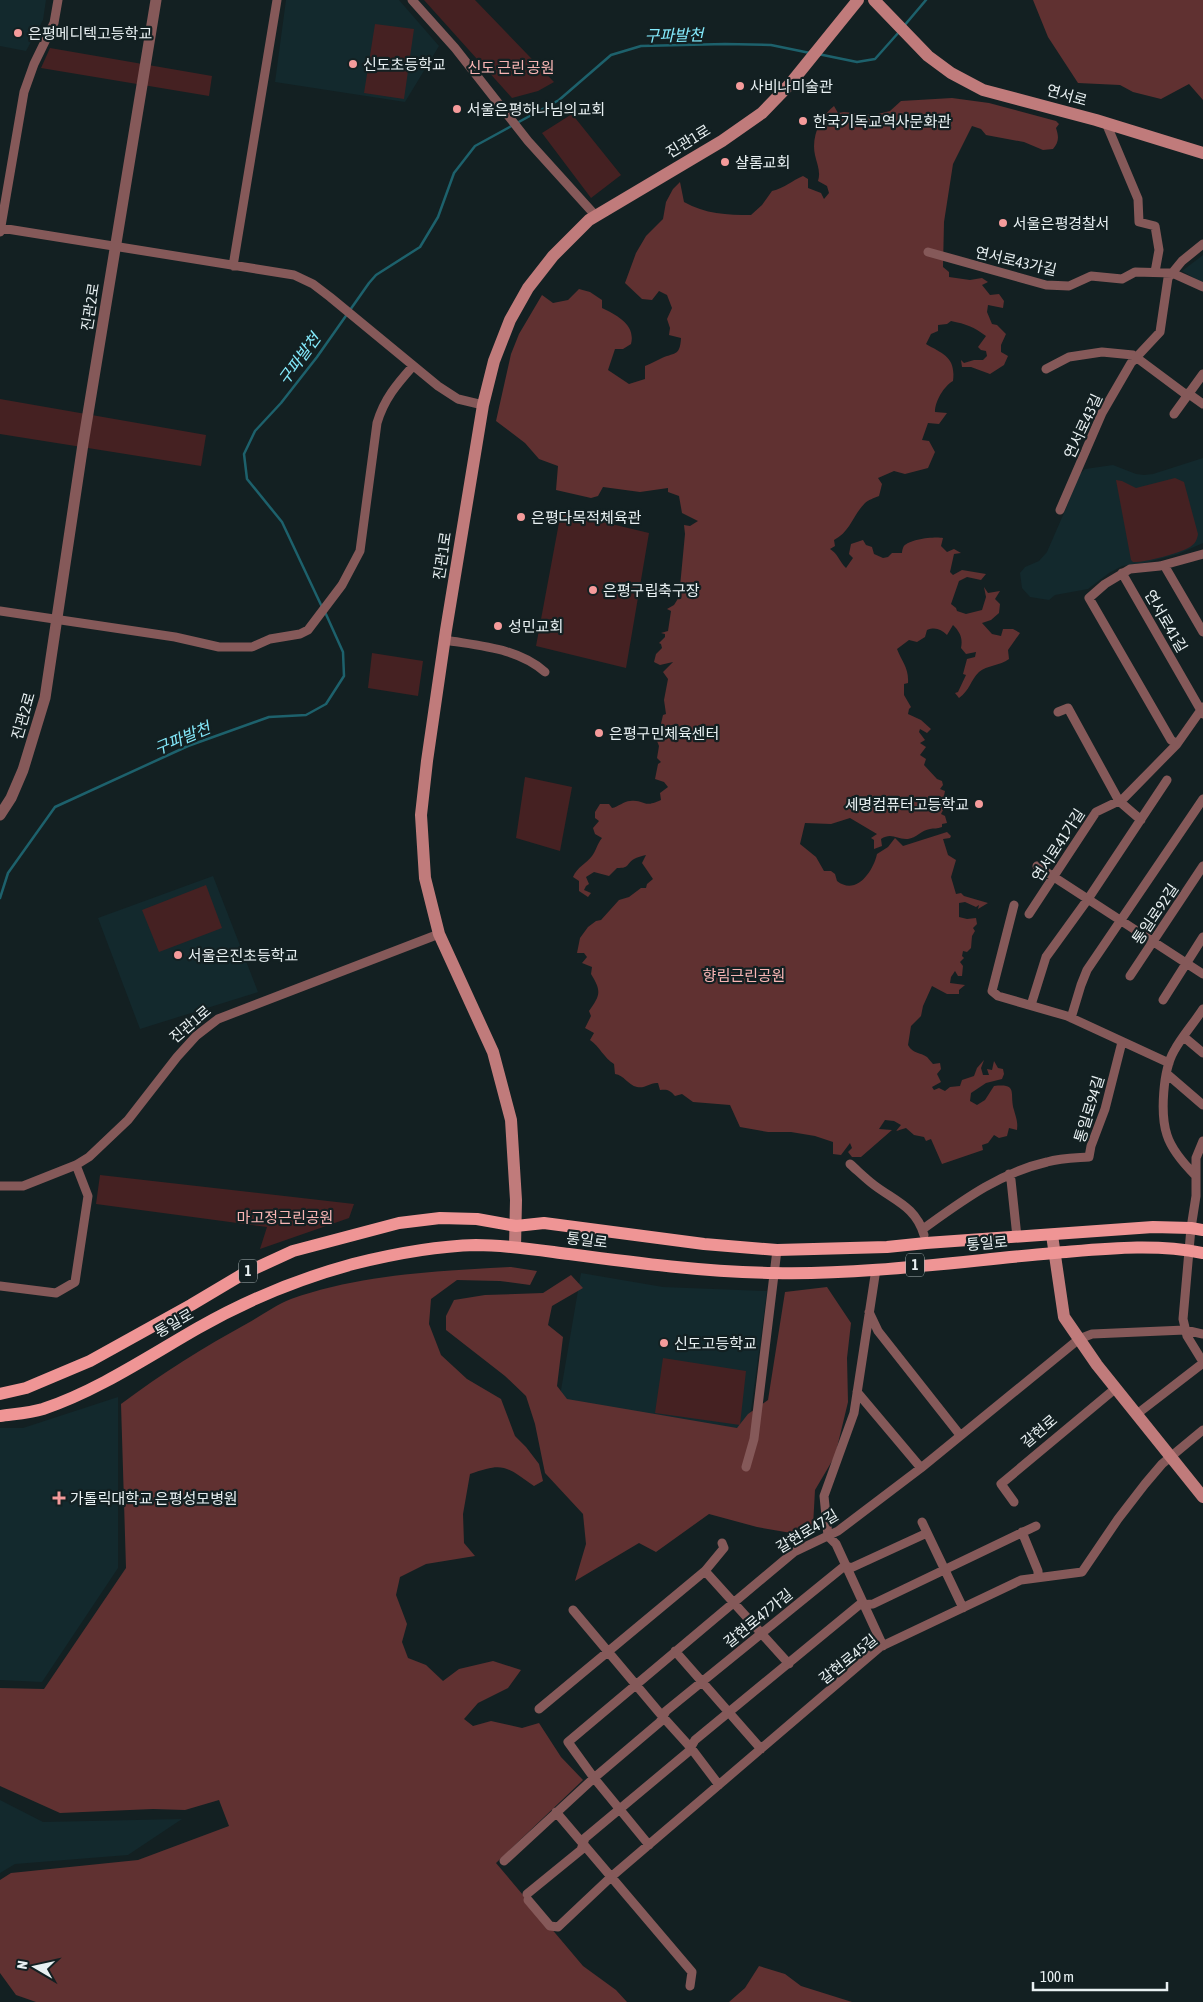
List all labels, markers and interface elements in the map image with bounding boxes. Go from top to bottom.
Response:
place label: 은평메디텍고등학교 [28,25,152,42]
water label: 구파발천 [644,25,706,45]
marker: 은평메디텍고등학교 [12,27,24,39]
place label: 신도초등학교 [363,56,446,73]
marker: 신도초등학교 [347,58,359,70]
park label: 신도 근린 공원 [468,59,554,76]
place label: 사비나미술관 [750,78,833,95]
marker: 사비나미술관 [734,80,746,92]
street label: 연서로 [1045,81,1089,109]
place label: 서울은평하나님의교회 [467,101,605,118]
marker: 서울은평하나님의교회 [451,103,463,115]
place label: 한국기독교역사문화관 [813,113,951,130]
marker: 한국기독교역사문화관 [797,115,809,127]
street label: 진관1로 [663,121,713,161]
place label: 샬롬교회 [735,154,790,171]
marker: 샬롬교회 [719,156,731,168]
place label: 서울은평경찰서 [1013,215,1110,232]
marker: 서울은평경찰서 [997,217,1009,229]
street label: 연서로43가길 [974,243,1058,279]
street label: 진관2로 [78,282,102,332]
water label: 구파발천 [274,328,325,388]
street label: 연서로43길 [1061,391,1105,461]
place label: 은평다목적체육관 [531,509,642,526]
marker: 은평다목적체육관 [515,511,527,523]
street label: 진관1로 [430,531,454,581]
place label: 은평구립축구장 [603,582,700,599]
marker: 은평구립축구장 [587,584,599,596]
street label: 연서로41길 [1141,587,1191,655]
place label: 성민교회 [508,618,563,635]
marker: 성민교회 [492,620,504,632]
street label: 진관2로 [8,690,38,742]
water label: 구파발천 [151,717,215,758]
place label: 은평구민체육센터 [609,725,719,742]
marker: 은평구민체육센터 [593,727,605,739]
place label: 세명컴퓨터고등학교 [845,796,969,813]
marker: 세명컴퓨터고등학교 [973,798,985,810]
street label: 연서로41가길 [1028,806,1088,884]
street label: 통일로92길 [1129,881,1181,947]
place label: 서울은진초등학교 [188,947,298,964]
marker: 서울은진초등학교 [172,949,184,961]
park label: 향림근린공원 [703,967,785,984]
street label: 진관1로 [166,1002,214,1046]
street label: 통일로94길 [1071,1073,1107,1145]
park label: 마고정근린공원 [237,1209,333,1226]
street label: 통일로 [565,1229,609,1251]
street label: 통일로 [966,1233,1008,1253]
road number: 1 [906,1254,924,1276]
road number: 1 [239,1260,257,1282]
street label: 통일로 [152,1305,196,1341]
place label: 신도고등학교 [674,1335,757,1352]
marker: 신도고등학교 [658,1337,670,1349]
street label: 갈현로 [1018,1411,1060,1451]
place label: 가톨릭대학교 은평성모병원 [70,1490,238,1507]
marker: 가톨릭대학교 은평성모병원 [52,1491,66,1505]
street label: 갈현로47길 [773,1506,841,1556]
street label: 갈현로47가길 [720,1585,796,1651]
street label: 갈현로45길 [816,1631,880,1687]
north arrow [10,1942,60,1992]
text: N [14,1960,31,1970]
scale bar [1033,1960,1167,1992]
text: 100 m [1040,1968,1074,1985]

